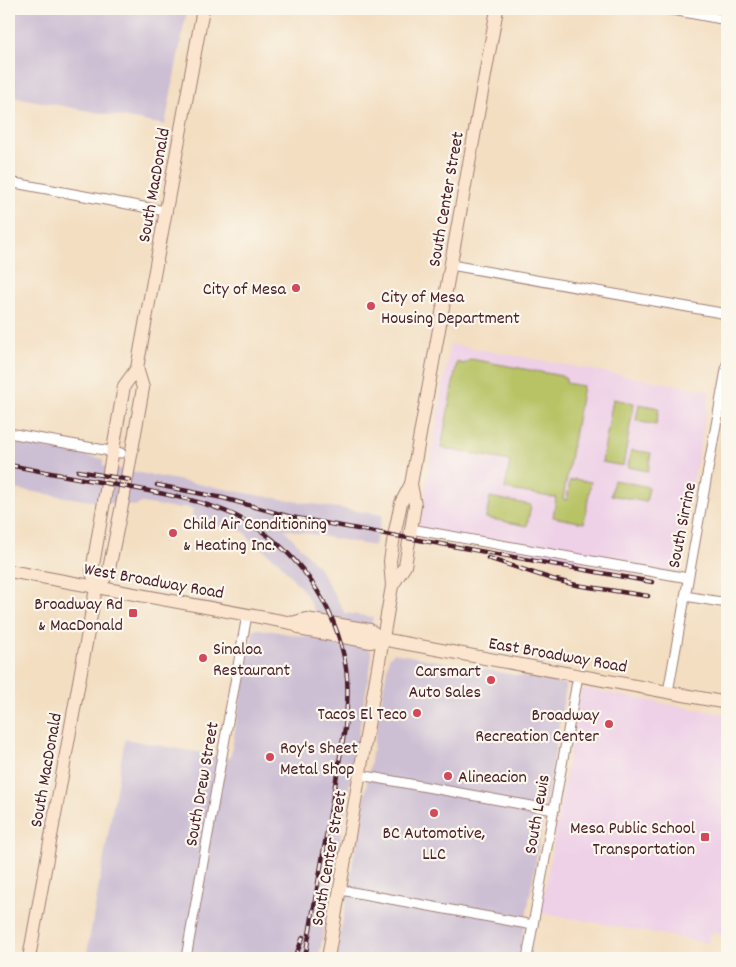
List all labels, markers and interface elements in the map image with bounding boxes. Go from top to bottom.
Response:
street label: South MacDonald [133,126,178,245]
street label: South Center Street [423,129,472,269]
place label: City of Mesa [203,278,287,303]
marker: City of Mesa [290,282,302,294]
place label: City of Mesa Housing Department [381,286,520,332]
marker: City of Mesa Housing Department [365,300,377,312]
street label: South Sirrine [663,480,704,570]
place label: Child Air Conditioning & Heating Inc. [183,513,327,559]
marker: Child Air Conditioning & Heating Inc. [167,527,179,539]
street label: West Broadway Road [82,558,226,607]
place label: Broadway Rd & MacDonald [34,593,123,639]
marker: Broadway Rd & MacDonald [127,607,139,619]
street label: East Broadway Road [486,632,629,681]
place label: Sinaloa Restaurant [213,638,291,684]
marker: Sinaloa Restaurant [197,652,209,664]
place label: Carsmart Auto Sales [408,660,481,706]
marker: Carsmart Auto Sales [485,674,497,686]
place label: Tacos El Teco [317,703,407,728]
place label: Broadway Recreation Center [475,704,600,750]
marker: Tacos El Teco [411,707,423,719]
street label: South MacDonald [25,711,70,830]
marker: Broadway Recreation Center [603,718,615,730]
street label: South Drew Street [180,720,227,849]
place label: Roy's Sheet Metal Shop [280,737,358,783]
marker: Roy's Sheet Metal Shop [264,751,276,763]
place label: Alineacion [458,766,527,791]
marker: Alineacion [442,770,454,782]
street label: South Lewis [519,773,558,856]
street label: South Center Street [306,788,355,928]
marker: BC Automotive, LLC [428,807,440,819]
place label: Mesa Public School Transportation [570,817,696,863]
place label: BC Automotive, LLC [383,822,485,868]
marker: Mesa Public School Transportation [699,831,711,843]

